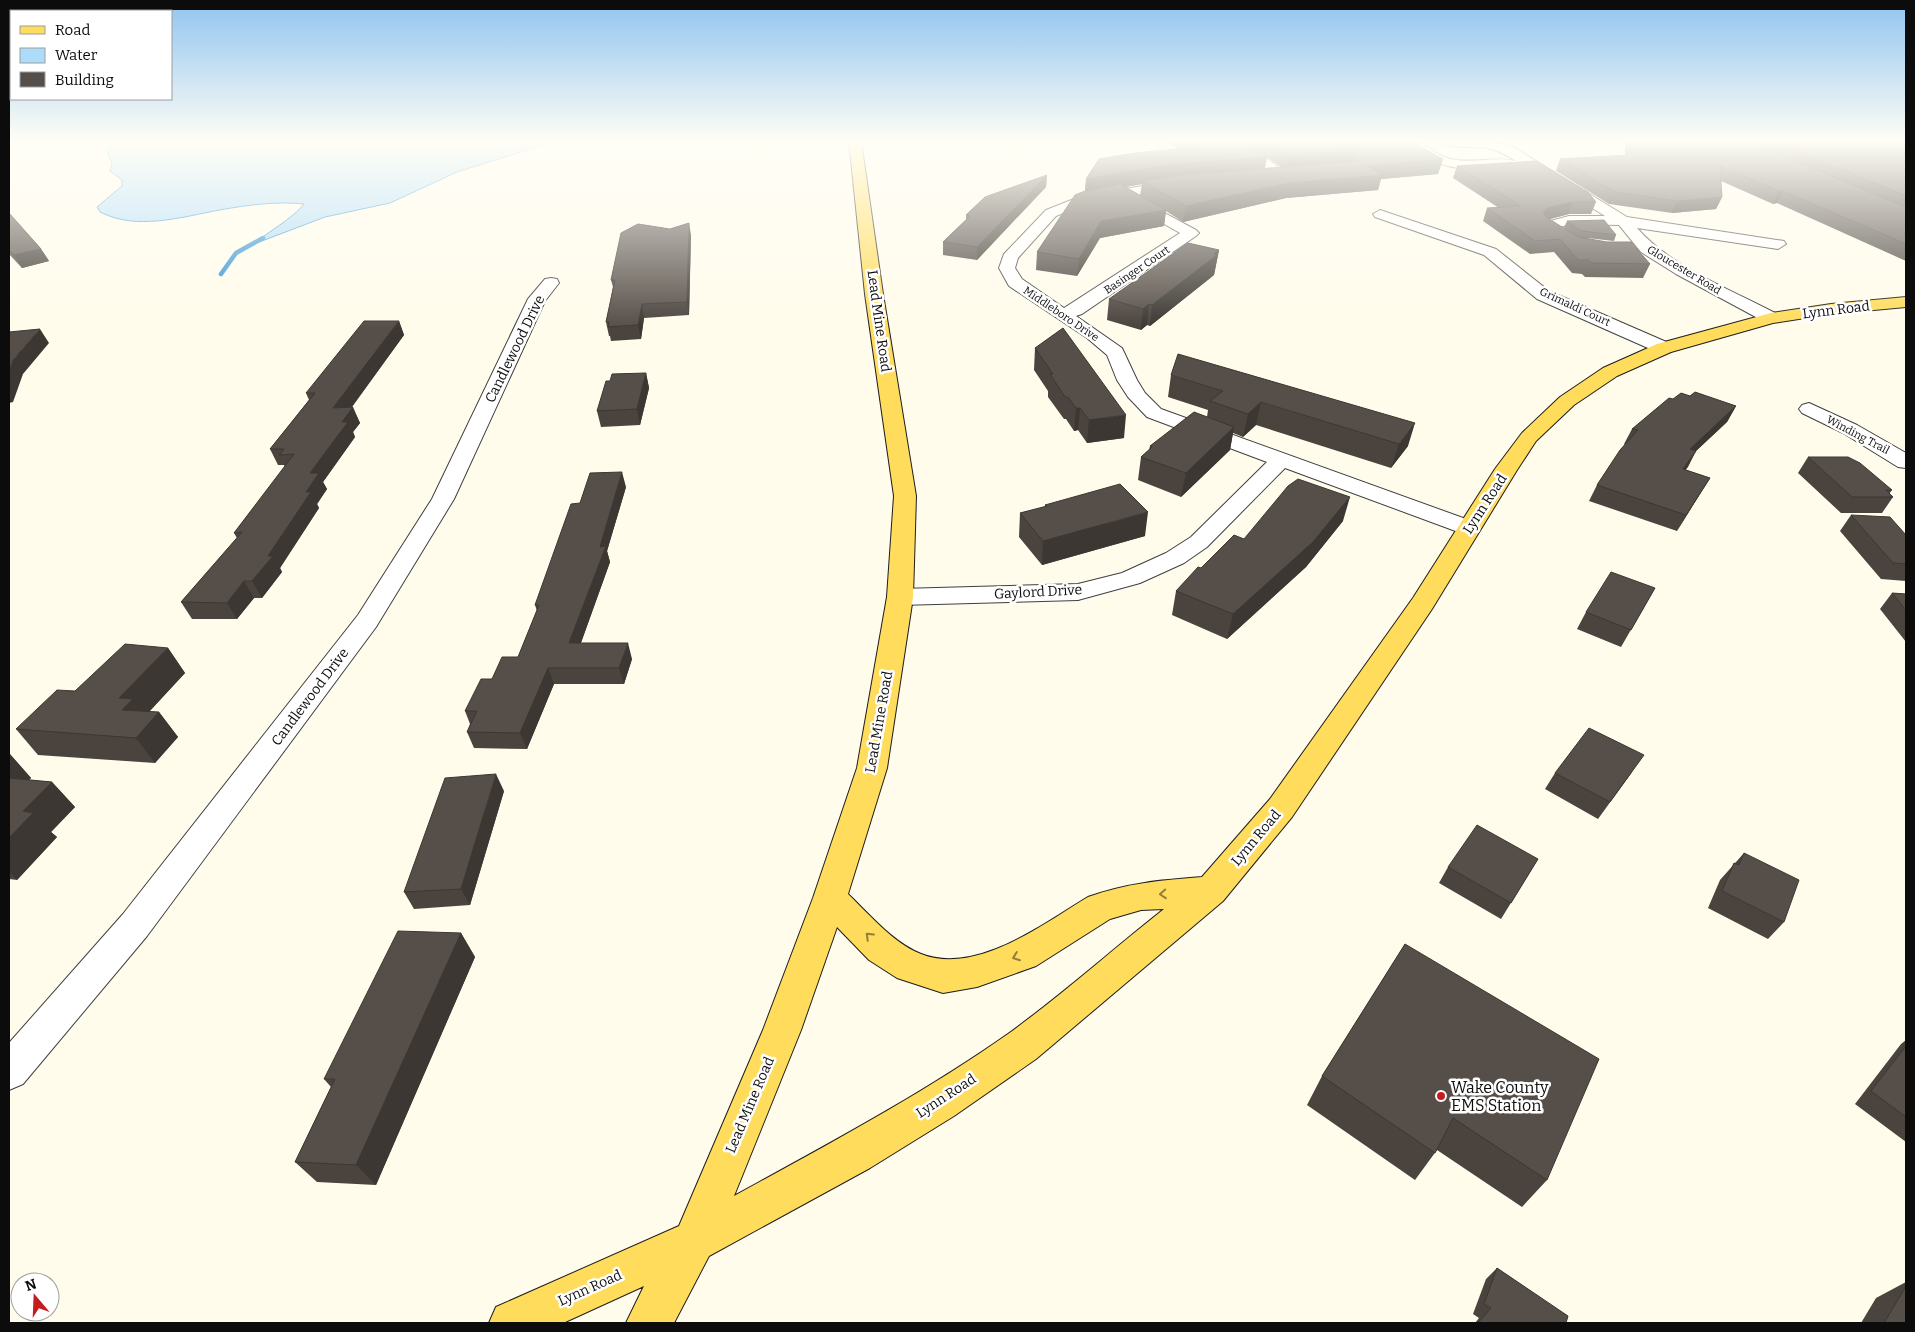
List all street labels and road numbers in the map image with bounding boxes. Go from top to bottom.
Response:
street label: Basinger Court [1102,243,1172,297]
street label: Gloucester Road [1645,243,1724,297]
street label: Lead Mine Road [863,269,895,373]
street label: Middleboro Drive [1021,284,1101,344]
street label: Grimaldi Court [1538,285,1612,329]
street label: Candlewood Drive [482,292,548,406]
street label: Lynn Road [1801,297,1871,323]
street label: Winding Trail [1824,413,1892,457]
street label: Lynn Road [1459,471,1511,537]
street label: Gaylord Drive [994,581,1082,603]
street label: Candlewood Drive [268,645,352,749]
street label: Lead Mine Road [862,670,896,774]
street label: Lynn Road [1228,807,1284,869]
street label: Lead Mine Road [722,1054,778,1156]
street label: Lynn Road [913,1070,979,1122]
street label: Lynn Road [556,1266,624,1310]

